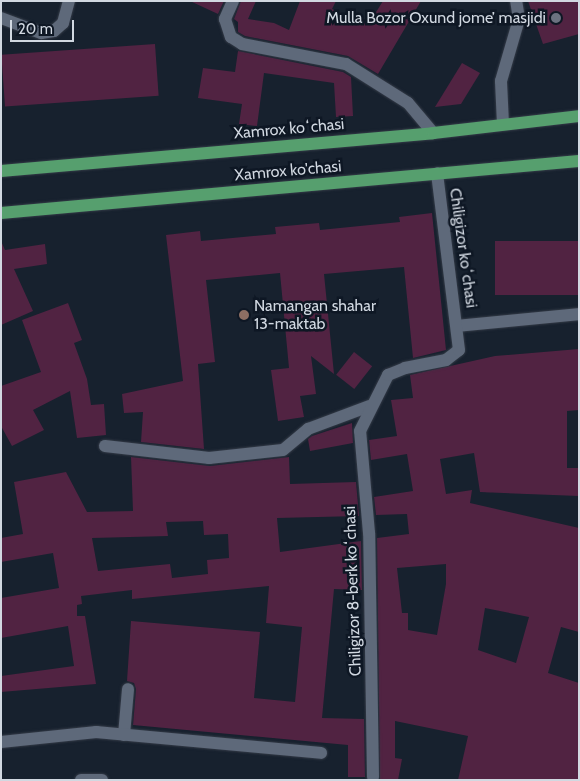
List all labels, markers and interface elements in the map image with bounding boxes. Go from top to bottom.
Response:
place label: Mulla Bozor Oxund jome’ masjidi [326,8,546,28]
scale bar [12,10,76,42]
marker: Mulla Bozor Oxund jome’ masjidi [550,12,562,24]
text: 20 m [18,20,53,38]
street label: Xamrox koʻchasi [233,115,345,143]
street label: Xamrox ko'chasi [234,157,342,185]
street label: Chiligizor koʻchasi [445,187,481,309]
place label: Namangan shahar 13-maktab [254,296,376,334]
marker: Namangan shahar 13-maktab [238,309,250,321]
street label: Chiligizor 8-berk koʻchasi [340,506,366,676]

